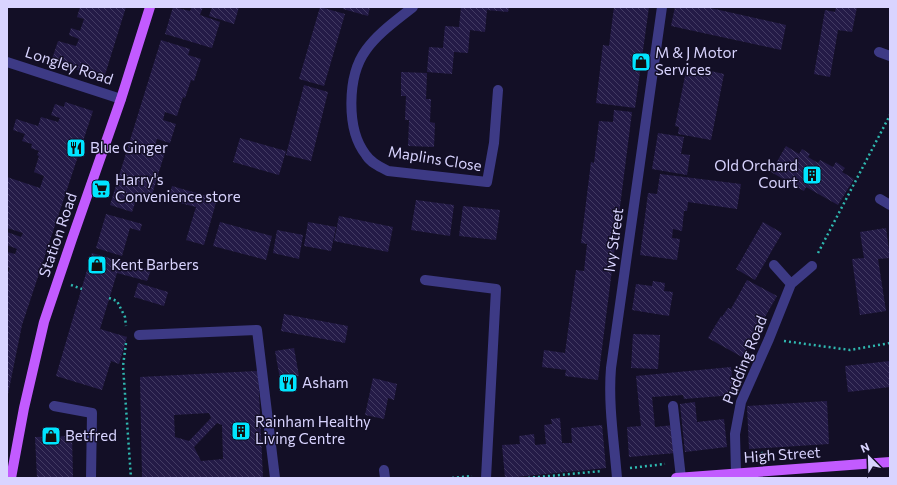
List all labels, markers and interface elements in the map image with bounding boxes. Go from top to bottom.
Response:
street label: Longley Road [23,42,116,88]
place label: M & J Motor Services [655,43,738,78]
shop icon: M & J Motor Services [630,51,652,73]
restaurant icon: Blue Ginger [65,137,87,159]
place label: Blue Ginger [90,138,168,156]
street label: Maplins Close [387,142,483,174]
place label: Old Orchard Court [714,156,798,191]
building icon: Old Orchard Court [801,164,823,186]
place label: Harry's Convenience store [115,170,241,205]
supermarket icon: Harry's Convenience store [90,178,112,200]
street label: Station Road [34,190,80,279]
street label: Ivy Street [600,206,626,273]
shop icon: Kent Barbers [86,254,108,276]
place label: Kent Barbers [111,255,199,273]
street label: Pudding Road [718,313,770,406]
restaurant icon: Asham [277,372,299,394]
place label: Asham [302,373,349,391]
place label: Rainham Healthy Living Centre [255,412,371,447]
building icon: Rainham Healthy Living Centre [230,420,252,442]
shop icon: Betfred [40,425,62,447]
place label: Betfred [65,426,117,444]
north arrow [849,437,889,477]
text: N [859,440,871,455]
street label: High Street [743,442,821,466]

